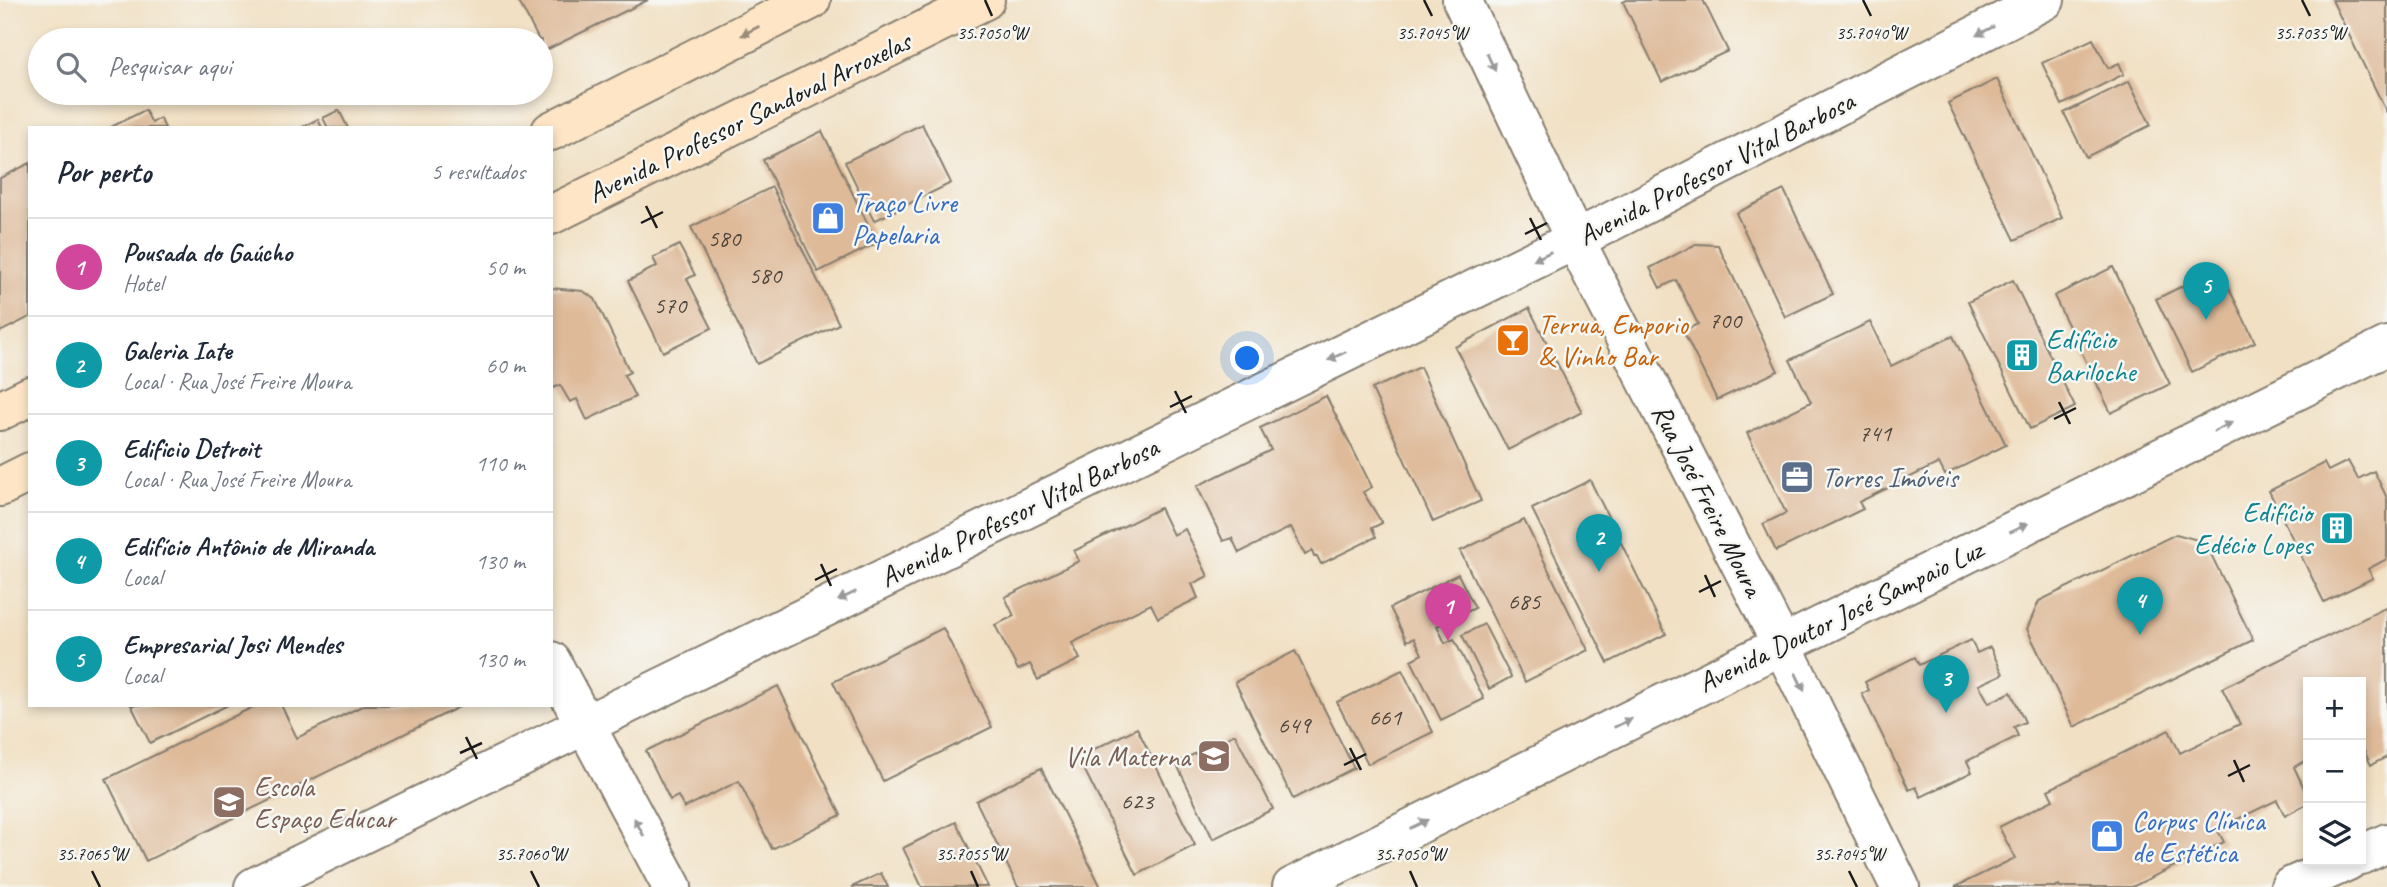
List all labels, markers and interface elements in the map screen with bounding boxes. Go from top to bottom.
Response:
street label: Avenida Professor Sandoval Arroxelas [582,22,918,211]
text: 35.7050°W [957,22,1030,44]
text: 35.7045°W [1397,22,1470,44]
text: 35.7040°W [1836,22,1909,44]
text: 35.7035°W [2275,22,2348,44]
one-way arrow [740,25,760,36]
one-way arrow [1975,25,1995,37]
search box [28,28,553,105]
icon: search [52,48,90,86]
text: Pesquisar aqui [108,50,232,83]
one-way arrow [1485,52,1497,72]
street label: Avenida Professor Vital Barbosa [1572,82,1861,253]
text: Por perto [56,153,151,191]
text: 5 resultados [431,157,525,186]
place label: Traço Livre Papelaria [852,185,959,252]
shop icon: Traço Livre Papelaria [809,199,847,237]
house number: 580 [708,223,742,253]
text: Pousada do Gaúcho [123,236,292,269]
one-way arrow [1532,250,1552,262]
text: 1 [74,253,84,282]
text: 50 m [486,253,525,282]
house number: 580 [749,260,783,290]
pin: 5 [2183,262,2229,320]
text: Hotel [123,269,163,298]
house number: 570 [654,290,688,320]
house number: 700 [1709,305,1743,335]
place label: Terrua, Emporio & Vinho Bar [1538,307,1690,374]
bar icon: Terrua, Emporio & Vinho Bar [1494,321,1532,359]
place label: Edifício Bariloche [2046,322,2137,389]
text: Galeria Iate [123,334,232,367]
building icon: Edifício Bariloche [2003,336,2041,374]
your location [1230,341,1264,375]
one-way arrow [1327,350,1347,362]
text: 2 [74,351,84,380]
text: 60 m [486,351,525,380]
text: Local · Rua José Freire Moura [123,367,351,396]
street label: Rua José Freire Moura [1644,398,1773,604]
house number: 741 [1859,418,1892,448]
one-way arrow [2213,421,2233,432]
street label: Avenida Professor Vital Barbosa [874,429,1165,595]
text: Edificio Detroit [123,432,260,465]
text: 3 [74,449,84,478]
text: 110 m [476,449,525,478]
office icon: Torres Imóveis [1778,458,1816,496]
place label: Torres Imóveis [1822,460,1960,495]
text: Local · Rua José Freire Moura [123,465,351,494]
place label: Edifício Edécio Lopes [2194,495,2315,562]
building icon: Edifício Edécio Lopes [2318,509,2356,547]
pin: 2 [1576,514,1622,572]
one-way arrow [2009,522,2029,533]
text: Edifício Antônio de Miranda [123,530,374,563]
street label: Avenida Doutor José Sampaio Luz [1692,531,1991,700]
text: 4 [74,547,84,576]
text: 130 m [476,547,525,576]
text: Local [123,563,162,592]
pin: 4 [2117,577,2163,635]
pin: 1 [1425,583,1471,641]
house number: 685 [1508,586,1541,616]
one-way arrow [837,591,857,602]
text: Empresarial Josi Mendes [123,628,342,661]
text: 5 [74,645,84,674]
text: 130 m [476,645,525,674]
pin: 3 [1923,655,1969,713]
text: Local [123,661,162,690]
one-way arrow [1795,672,1806,692]
map controls [2303,677,2366,866]
button: + [2303,677,2366,740]
house number: 661 [1369,702,1402,732]
house number: 649 [1278,710,1312,740]
one-way arrow [1613,718,1633,729]
school or university icon: Vila Materna [1195,737,1233,775]
place label: Vila Materna [1064,739,1192,774]
button: − [2303,740,2366,803]
place label: Escola Espaço Educar [254,769,397,836]
school or university icon: Escola Espaço Educar [210,783,248,821]
house number: 623 [1121,786,1155,816]
place label: Corpus Clínica de Estética [2132,803,2266,870]
button: layers [2303,803,2366,866]
one-way arrow [634,817,645,837]
shop icon: Corpus Clínica de Estética [2088,817,2126,855]
one-way arrow [1409,819,1429,830]
text: 35.7065°W [57,843,130,865]
text: 35.7060°W [496,843,569,865]
text: 35.7055°W [936,843,1009,865]
text: 35.7050°W [1375,843,1448,865]
text: 35.7045°W [1814,843,1887,865]

